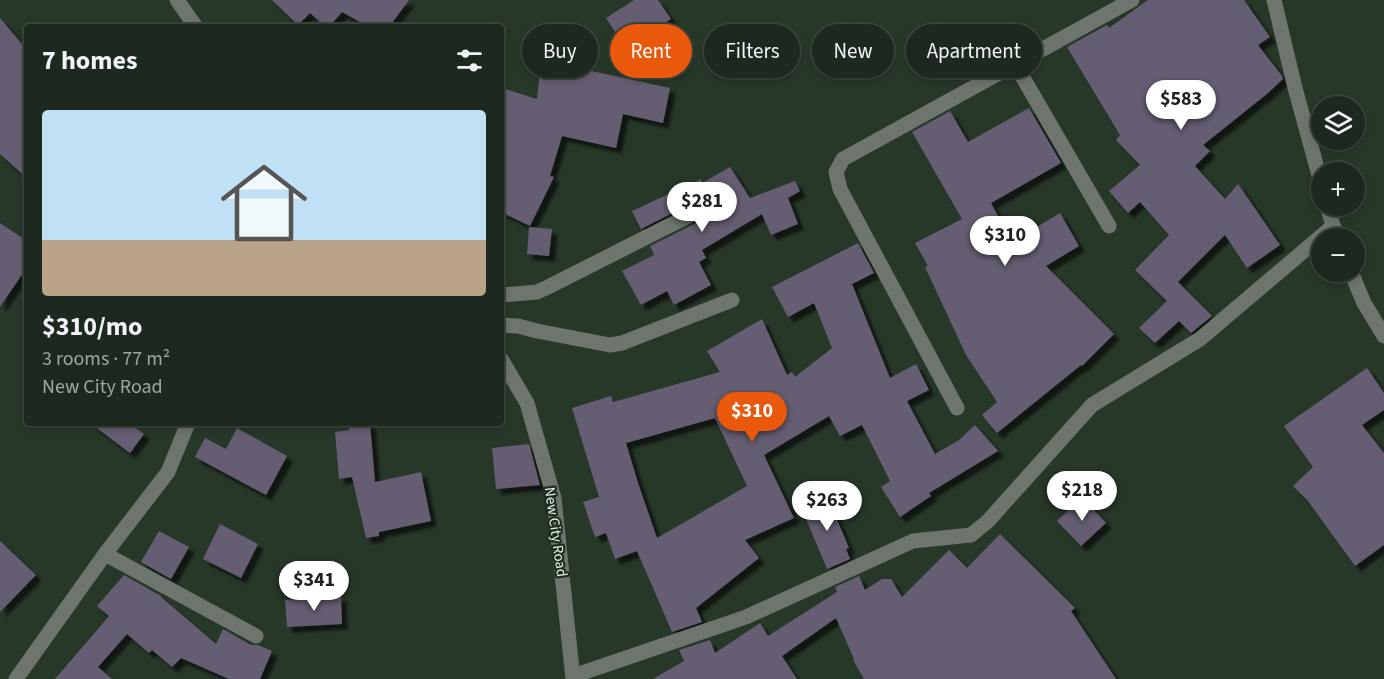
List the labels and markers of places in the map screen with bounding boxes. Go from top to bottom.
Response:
pin: $583 [1145,80,1217,131]
pin: $281 [666,182,738,233]
pin: $310 [969,216,1041,267]
pin: $310 [716,392,788,443]
pin: $218 [1046,471,1118,522]
pin: $263 [791,481,863,532]
pin: $341 [278,561,350,612]

